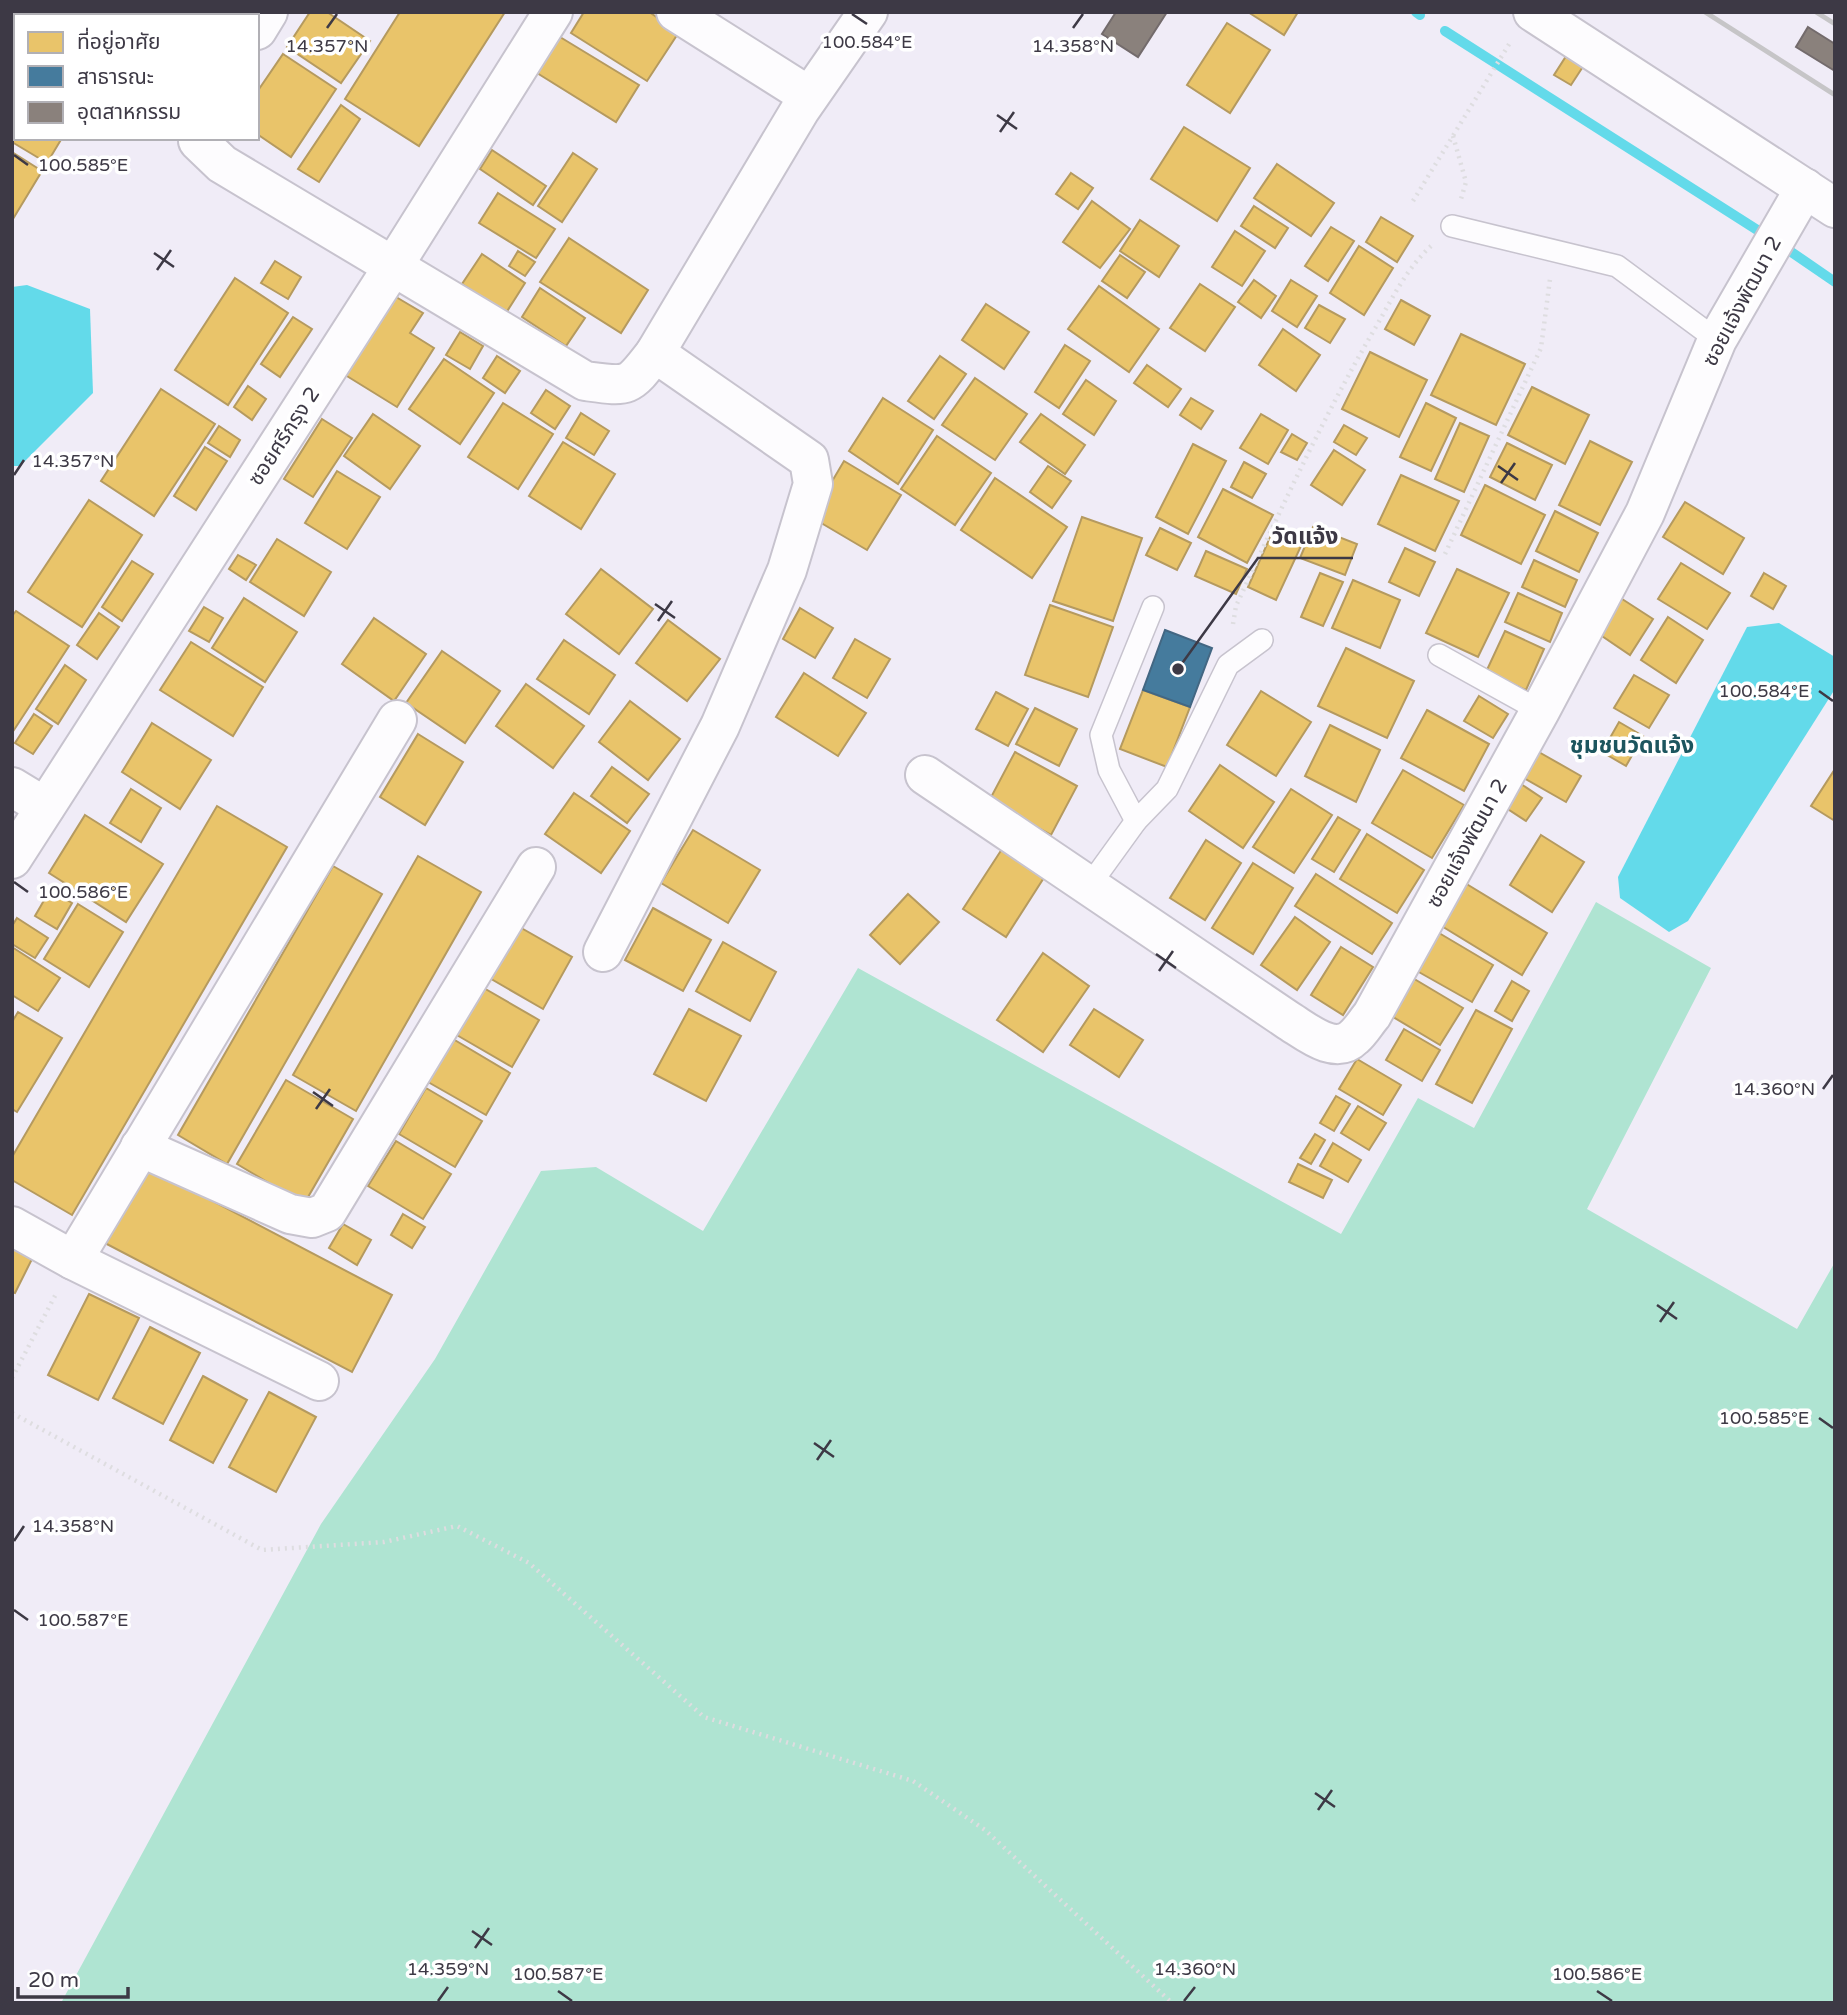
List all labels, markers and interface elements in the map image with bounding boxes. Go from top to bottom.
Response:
legend [14,14,259,140]
text: ที่อยู่อาศัย [77,27,161,55]
text: 100.584°E [822,31,912,53]
text: 14.357°N [286,35,368,57]
text: 14.358°N [1032,35,1114,57]
text: สาธารณะ [77,65,154,90]
text: อุตสาหกรรม [77,100,181,125]
text: 100.585°E [38,154,128,176]
street label: ซอยแจ้งพัฒนา 2 [1698,232,1787,370]
street label: ซอยศรีกรุง 2 [243,382,326,490]
text: 14.357°N [32,450,114,472]
callout: วัดแจ้ง [1258,514,1353,558]
text: วัดแจ้ง [1272,523,1339,551]
text: 100.584°E [1719,680,1809,702]
district label: ชุมชนวัดแจ้ง [1570,732,1694,760]
street label: ซอยแจ้งพัฒนา 2 [1422,774,1513,912]
text: 100.586°E [38,881,128,903]
text: 14.360°N [1733,1078,1815,1100]
text: 100.585°E [1719,1407,1809,1429]
text: 14.358°N [32,1515,114,1537]
text: 100.587°E [37,1609,129,1631]
scale bar [18,1955,128,1999]
text: 14.359°N [407,1958,489,1980]
text: 14.360°N [1154,1958,1236,1980]
text: 100.587°E [512,1963,604,1985]
text: 100.586°E [1552,1963,1642,1985]
text: 20 m [28,1968,79,1993]

